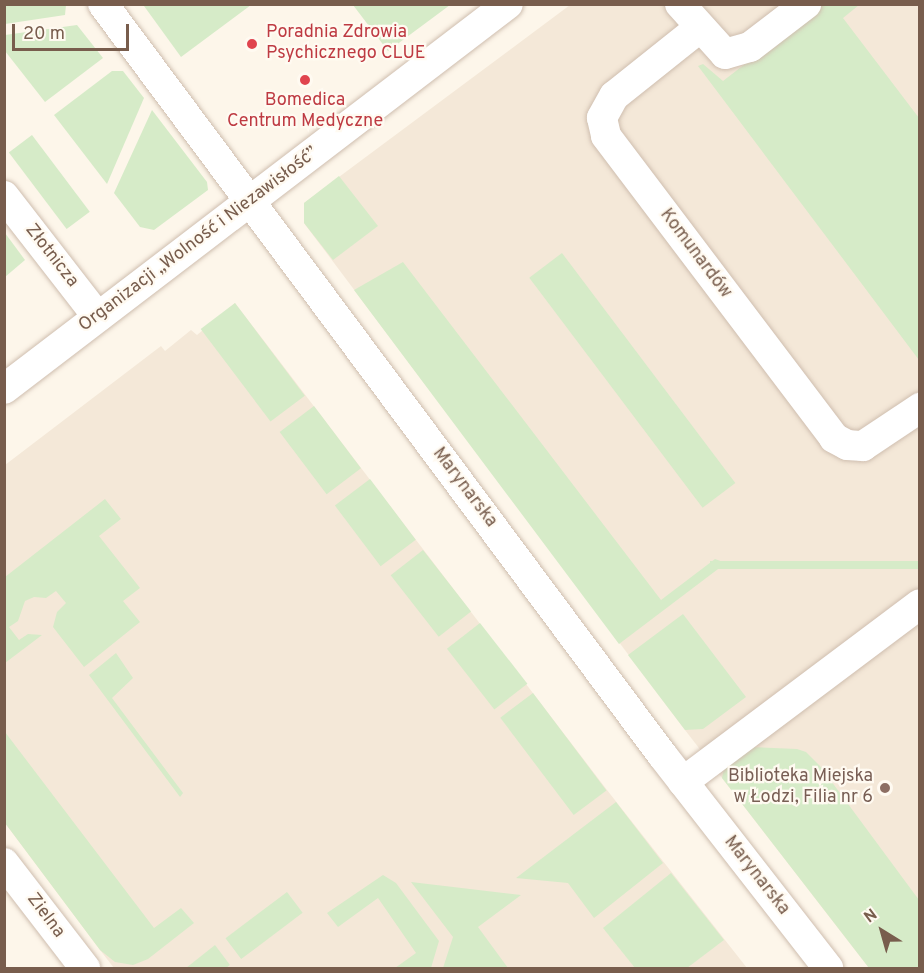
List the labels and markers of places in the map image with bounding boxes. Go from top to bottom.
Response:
place label: Poradnia Zdrowia Psychicznego CLUE [266,23,426,66]
marker: Poradnia Zdrowia Psychicznego CLUE [243,35,261,53]
marker: Bomedica Centrum Medyczne [296,71,314,89]
place label: Bomedica Centrum Medyczne [227,91,383,134]
place label: Biblioteka Miejska w Łodzi, Filia nr 6 [728,767,873,810]
marker: Biblioteka Miejska w Łodzi, Filia nr 6 [878,781,892,795]

